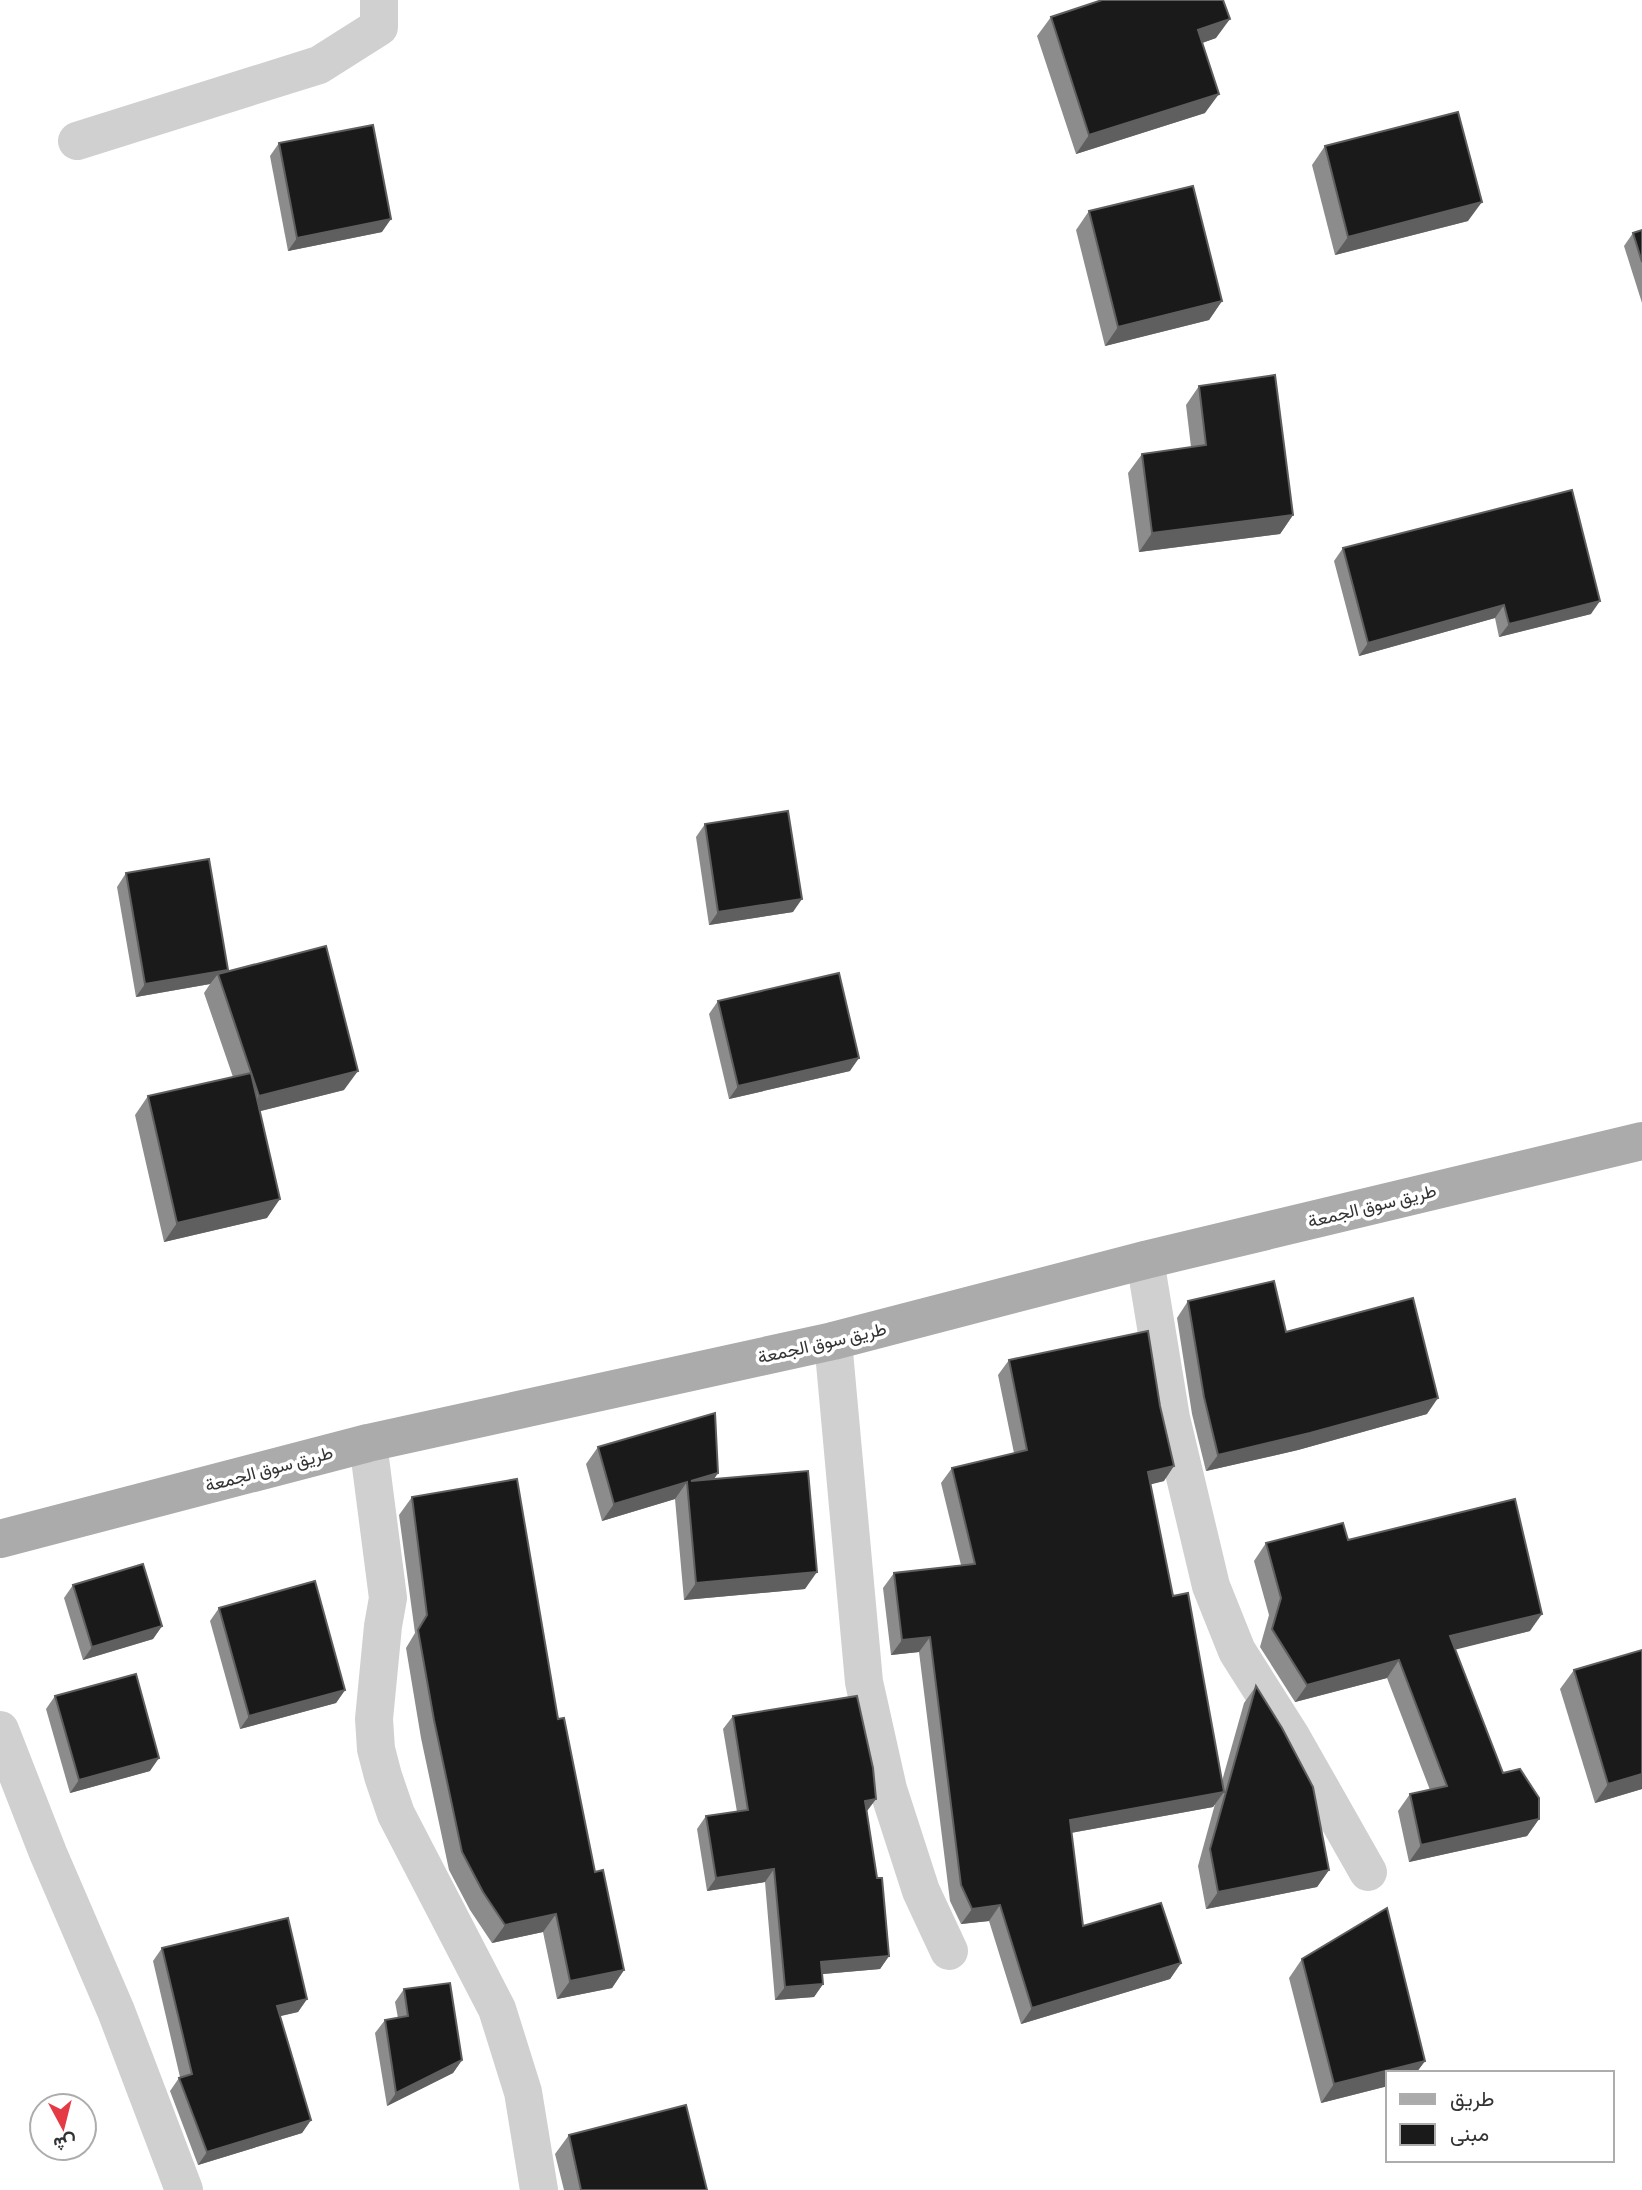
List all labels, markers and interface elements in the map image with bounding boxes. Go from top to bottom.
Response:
street label: طريق سوق الجمعة [1305,1178,1439,1235]
street label: طريق سوق الجمعة [755,1317,889,1370]
street label: طريق سوق الجمعة [202,1440,336,1499]
legend [1386,2071,1614,2162]
text: طريق [1450,2084,1495,2114]
north arrow [28,2092,98,2162]
text: مبنى [1450,2119,1489,2149]
text: ش [52,2128,78,2157]

